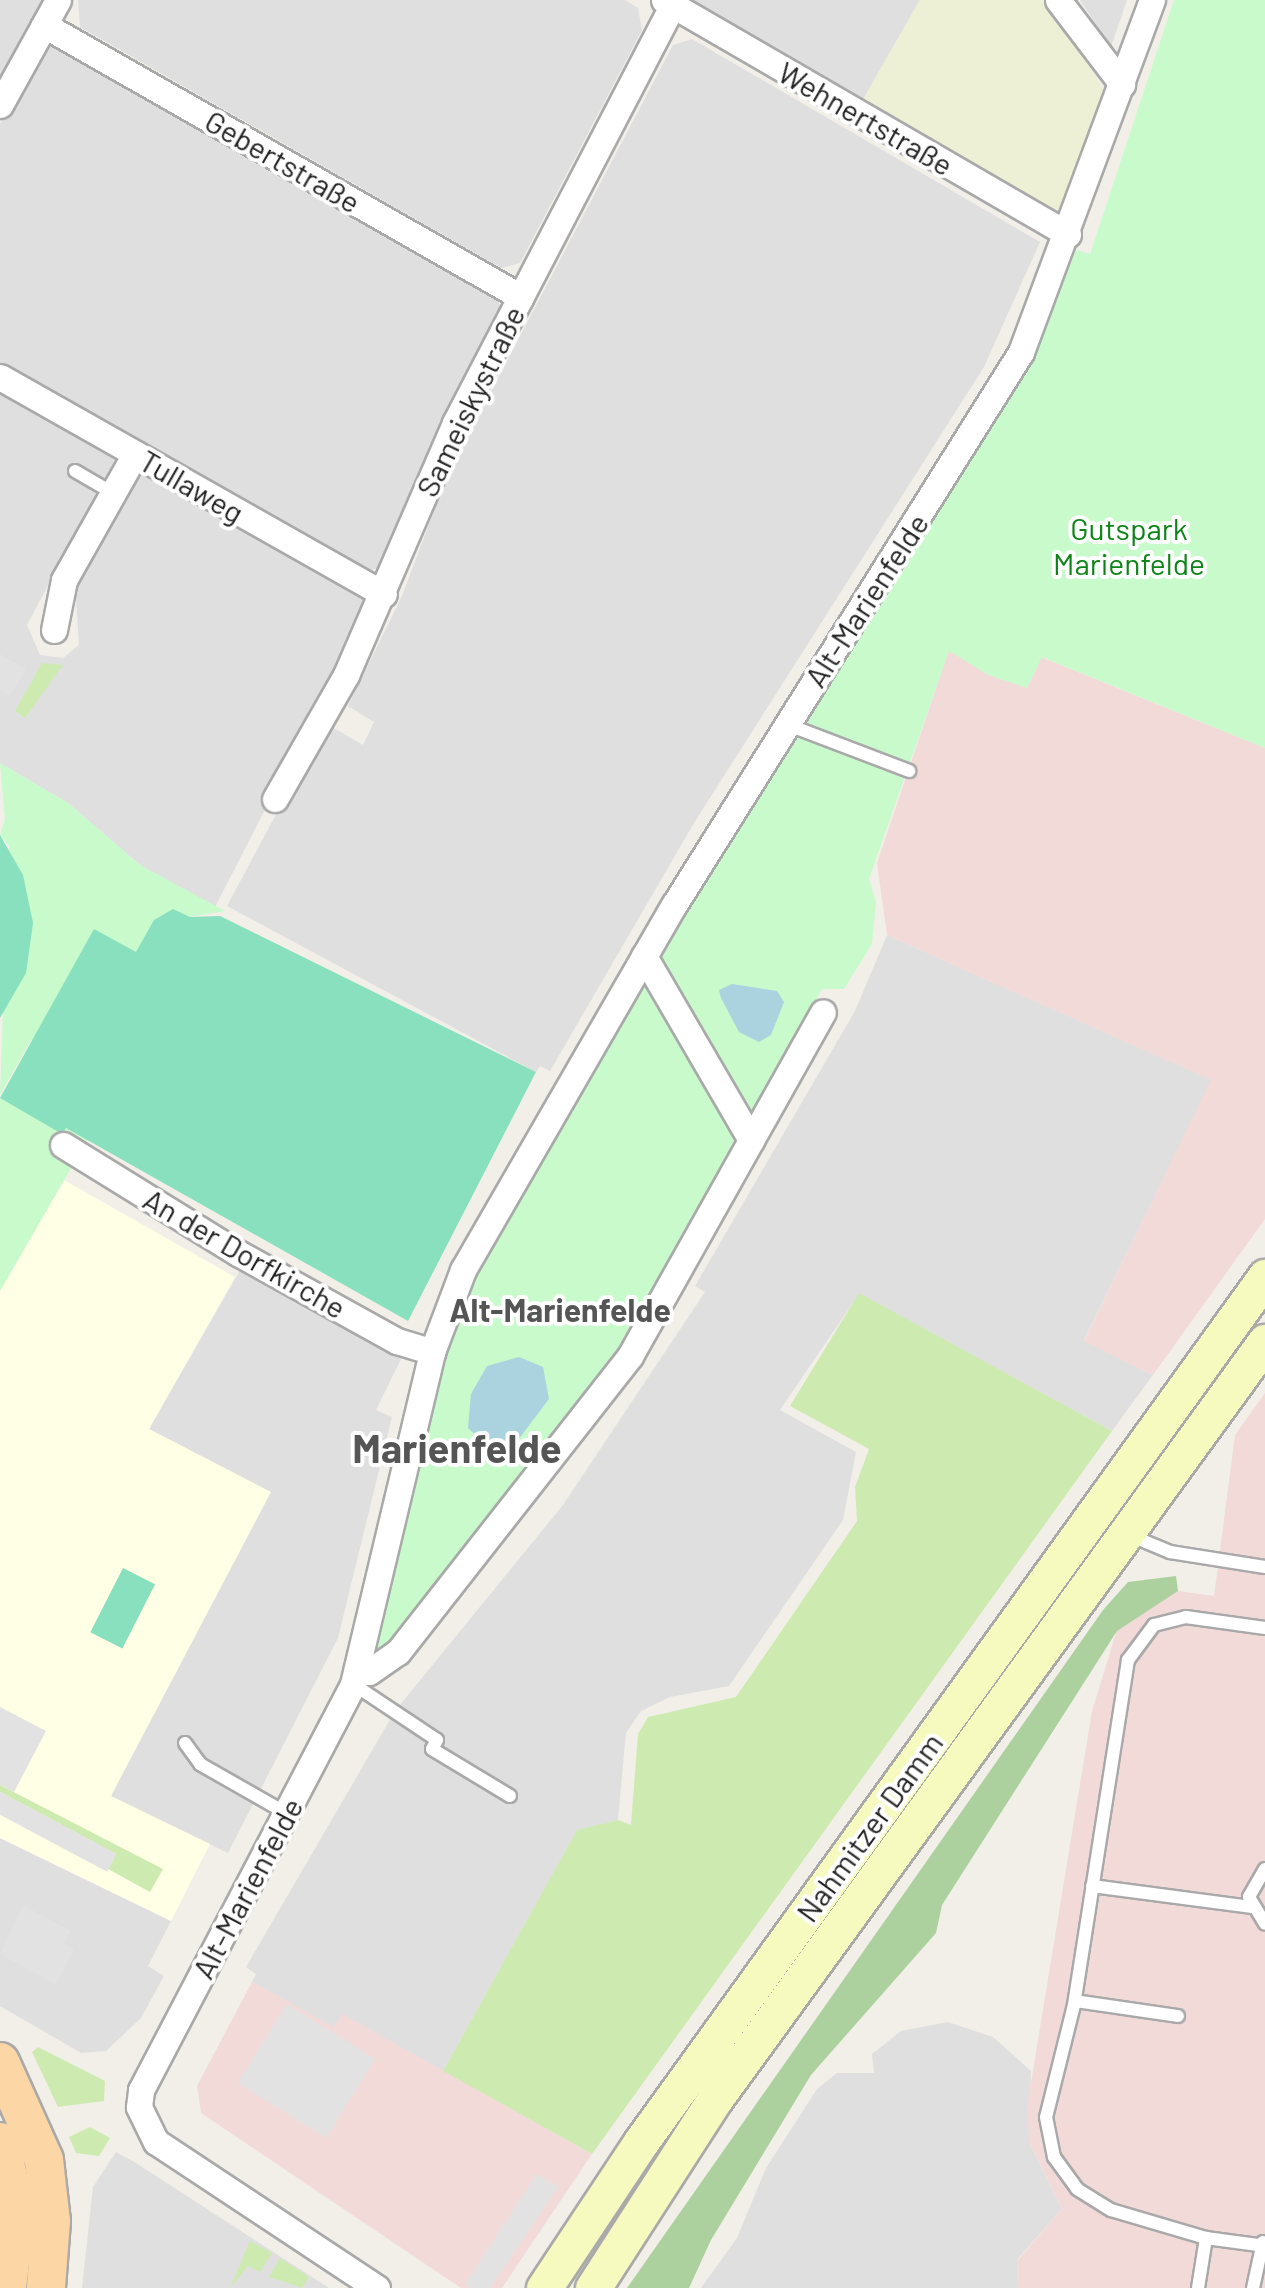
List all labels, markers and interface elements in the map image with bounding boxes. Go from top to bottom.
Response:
street label: Wehnertstraße [772,54,960,182]
street label: Gebertstraße [199,102,367,220]
street label: Sameiskystraße [408,300,532,502]
street label: Tullaweg [134,442,250,530]
street label: Alt-Marienfelde [797,507,935,693]
park label: Gutspark Marienfelde [1053,510,1205,580]
street label: An der Dorfkirche [137,1181,353,1325]
district label: Alt-Marienfelde [449,1290,671,1328]
district label: Marienfelde [352,1423,562,1471]
street label: Nahmitzer Damm [788,1726,950,1928]
street label: Alt-Marienfelde [184,1792,310,1984]

